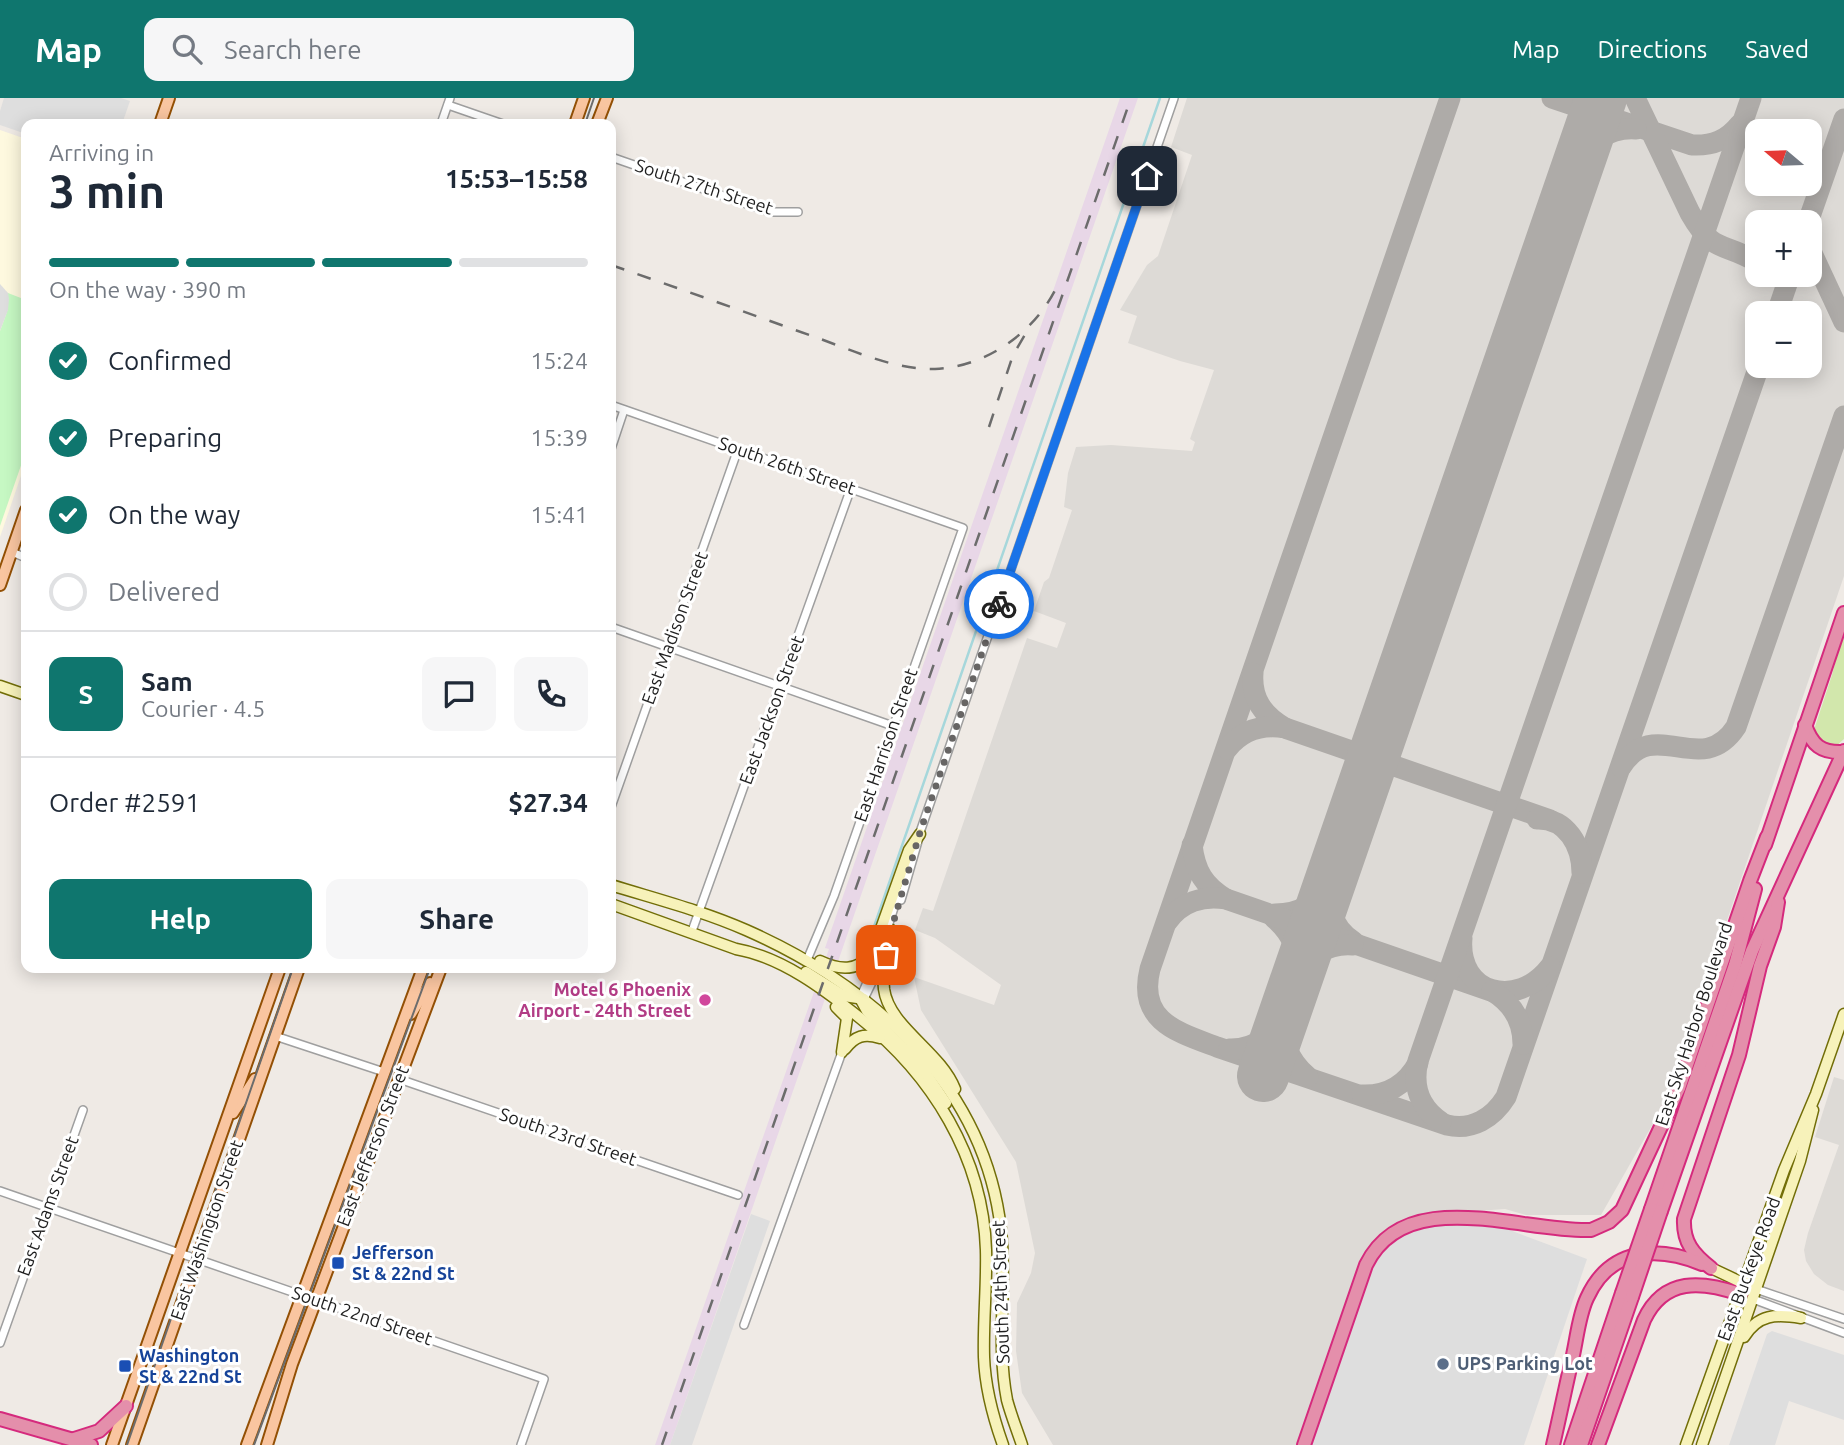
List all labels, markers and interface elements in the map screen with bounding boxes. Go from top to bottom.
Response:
search box [144,18,634,81]
icon: search [168,30,206,68]
text: Map [35,31,102,68]
text: Search here [224,35,362,64]
text: Map [1512,36,1559,63]
text: Directions [1597,36,1707,63]
text: Saved [1745,36,1809,63]
north arrow [1745,119,1822,196]
map controls [1745,119,1822,378]
text: Arriving in [49,140,154,165]
pin [1117,146,1177,206]
street label: South 27th Street [633,154,776,218]
icon: home [1128,157,1166,195]
text: 15:53–15:58 [445,164,588,193]
text: 3 min [49,165,165,217]
button: + [1745,210,1822,287]
text: On the way · 390 m [49,277,246,302]
button: − [1745,301,1822,378]
icon: check [49,342,87,380]
text: Confirmed [108,346,232,375]
text: 15:24 [530,348,588,373]
icon: check [49,419,87,457]
text: Preparing [108,423,222,452]
text: 15:39 [530,425,588,450]
street label: South 26th Street [716,432,859,498]
icon: check [49,496,87,534]
text: On the way [108,500,240,529]
text: 15:41 [530,502,588,527]
street label: East Madison Street [637,549,711,707]
courier [964,569,1034,639]
text: Delivered [108,577,220,606]
icon: bike [980,585,1018,623]
street label: East Jackson Street [735,633,807,787]
button: chat [422,657,496,731]
button: phone [514,657,588,731]
street label: East Harrison Street [849,665,921,824]
text: Sam [141,667,193,696]
text: S [79,680,93,709]
text: Courier · 4.5 [141,696,265,721]
text: Order #2591 [49,788,200,817]
text: $27.34 [508,788,588,817]
button: Help [49,879,312,959]
button: Share [326,879,588,959]
street label: East Sky Harbor Boulevard [1651,920,1735,1128]
pin [856,925,916,985]
icon: bag [867,936,905,974]
place label: Motel 6 Phoenix Airport - 24th Street [518,979,691,1020]
marker: Motel 6 Phoenix Airport - 24th Street [697,992,713,1008]
street label: East Jefferson Street [332,1062,412,1229]
street label: South 23rd Street [497,1103,640,1169]
street label: East Adams Street [12,1133,82,1278]
street label: East Washington Street [166,1137,246,1322]
street label: East Buckeye Road [1713,1194,1783,1343]
street label: South 24th Street [987,1220,1013,1364]
place label: Jefferson St & 22nd St [352,1242,455,1283]
marker: Jefferson St & 22nd St [330,1255,346,1271]
street label: South 22nd Street [289,1282,435,1348]
place label: Washington St & 22nd St [139,1345,242,1386]
place label: UPS Parking Lot [1457,1353,1593,1373]
marker: UPS Parking Lot [1435,1356,1451,1372]
marker: Washington St & 22nd St [117,1358,133,1374]

